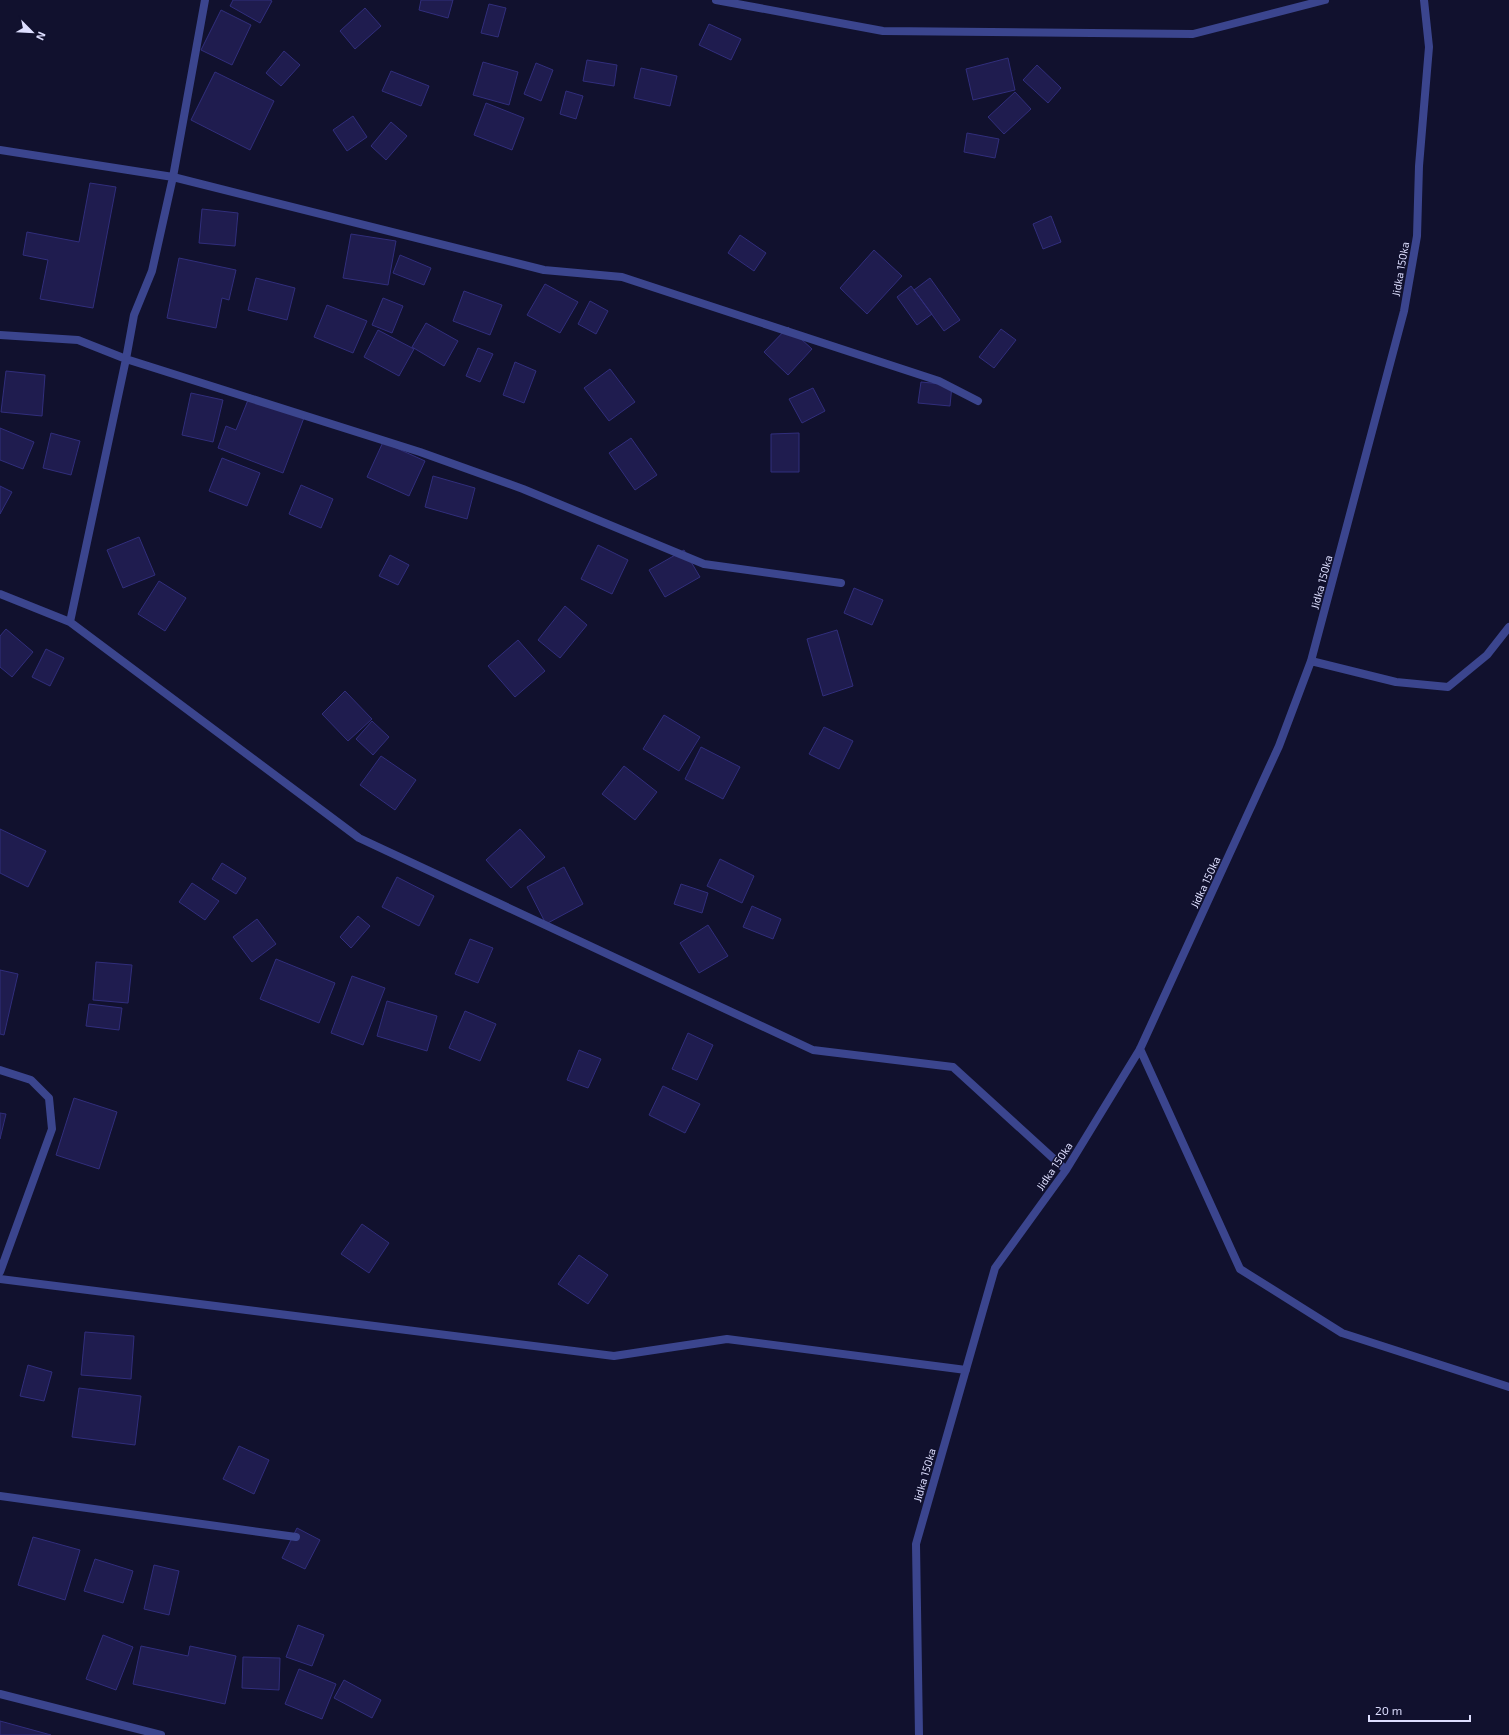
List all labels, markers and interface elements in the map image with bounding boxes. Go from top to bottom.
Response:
north arrow [12,12,52,52]
text: N [34,30,49,43]
street label: Jidka 150ka [1389,241,1411,297]
street label: Jidka 150ka [1308,554,1334,610]
street label: Jidka 150ka [1187,854,1223,910]
street label: Jidka 150ka [1033,1139,1075,1193]
street label: Jidka 150ka [910,1447,938,1503]
scale bar [1369,1697,1470,1723]
text: 20 m [1375,1703,1402,1717]

